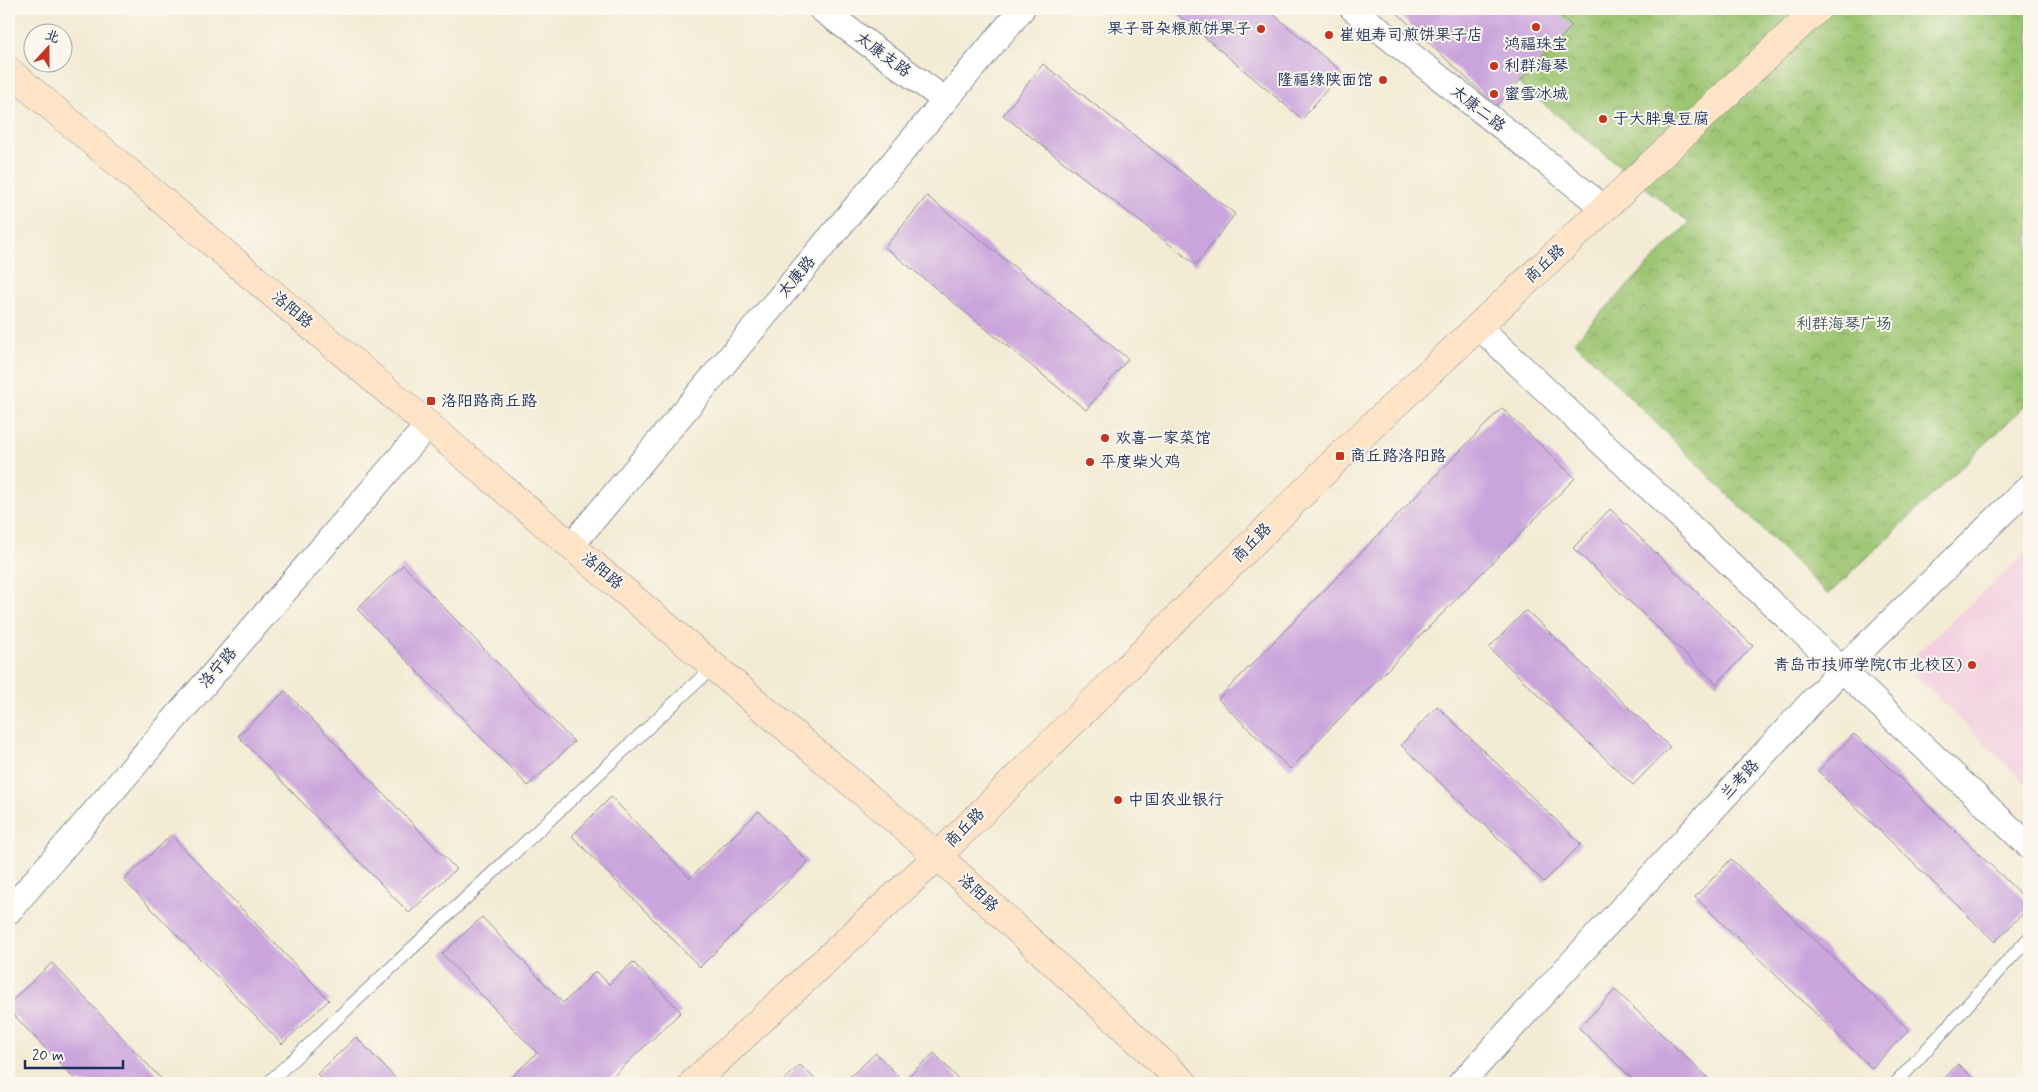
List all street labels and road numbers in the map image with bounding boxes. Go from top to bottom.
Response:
street label: 太康支路 [851,28,915,82]
street label: 太康二路 [1446,81,1510,137]
street label: 商丘路 [1520,240,1570,288]
street label: 太康路 [774,252,820,302]
street label: 洛阳路 [267,287,317,333]
street label: 商丘路 [1228,519,1276,567]
street label: 洛阳路 [577,548,627,594]
street label: 洛宁路 [194,643,242,693]
street label: 兰考路 [1716,755,1764,805]
street label: 商丘路 [941,804,989,852]
street label: 洛阳路 [953,869,1003,917]

